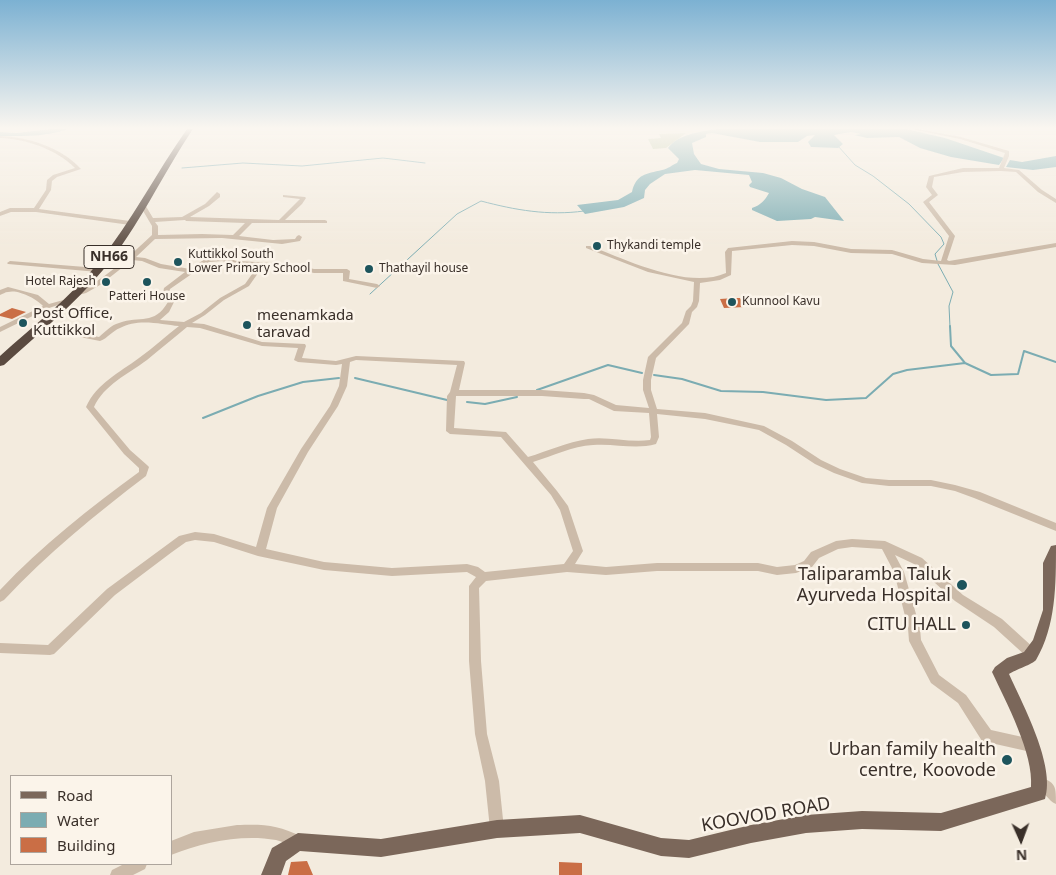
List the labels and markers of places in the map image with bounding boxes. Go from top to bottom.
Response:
place label: Thykandi temple [607,239,701,253]
marker: Thykandi temple [591,240,603,252]
place label: Kuttikkol South Lower Primary School [188,248,310,276]
marker: Kuttikkol South Lower Primary School [172,256,184,268]
place label: Thathayil house [379,262,468,276]
marker: Thathayil house [363,263,375,275]
place label: Hotel Rajesh [25,275,96,289]
marker: Hotel Rajesh [100,276,112,288]
marker: Patteri House [141,276,153,288]
place label: Patteri House [109,290,185,304]
place label: Kunnool Kavu [742,295,820,309]
marker: Kunnool Kavu [726,296,738,308]
place label: Post Office, Kuttikkol [33,305,113,340]
place label: meenamkada taravad [257,307,354,342]
marker: Post Office, Kuttikkol [17,317,29,329]
marker: meenamkada taravad [241,319,253,331]
place label: Taliparamba Taluk Ayurveda Hospital [797,564,951,606]
marker: Taliparamba Taluk Ayurveda Hospital [955,578,969,592]
place label: CITU HALL [867,614,956,636]
marker: CITU HALL [960,619,972,631]
place label: Urban family health centre, Koovode [829,739,996,782]
marker: Urban family health centre, Koovode [1000,753,1014,767]

